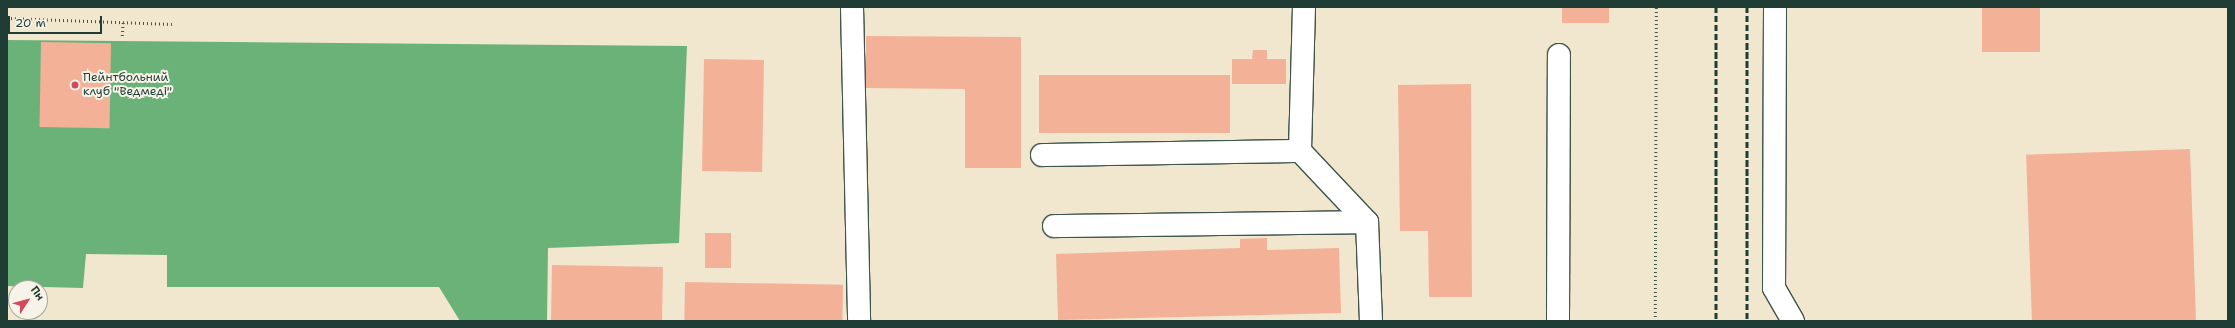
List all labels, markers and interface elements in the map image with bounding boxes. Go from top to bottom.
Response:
scale bar [10,8,104,34]
text: 20 m [15,15,46,31]
place label: Пейнтбольний клуб "Ведмеді" [83,71,172,99]
marker: Пейнтбольний клуб "Ведмеді" [70,80,80,90]
north arrow [8,280,48,320]
text: Пн [27,283,48,304]

